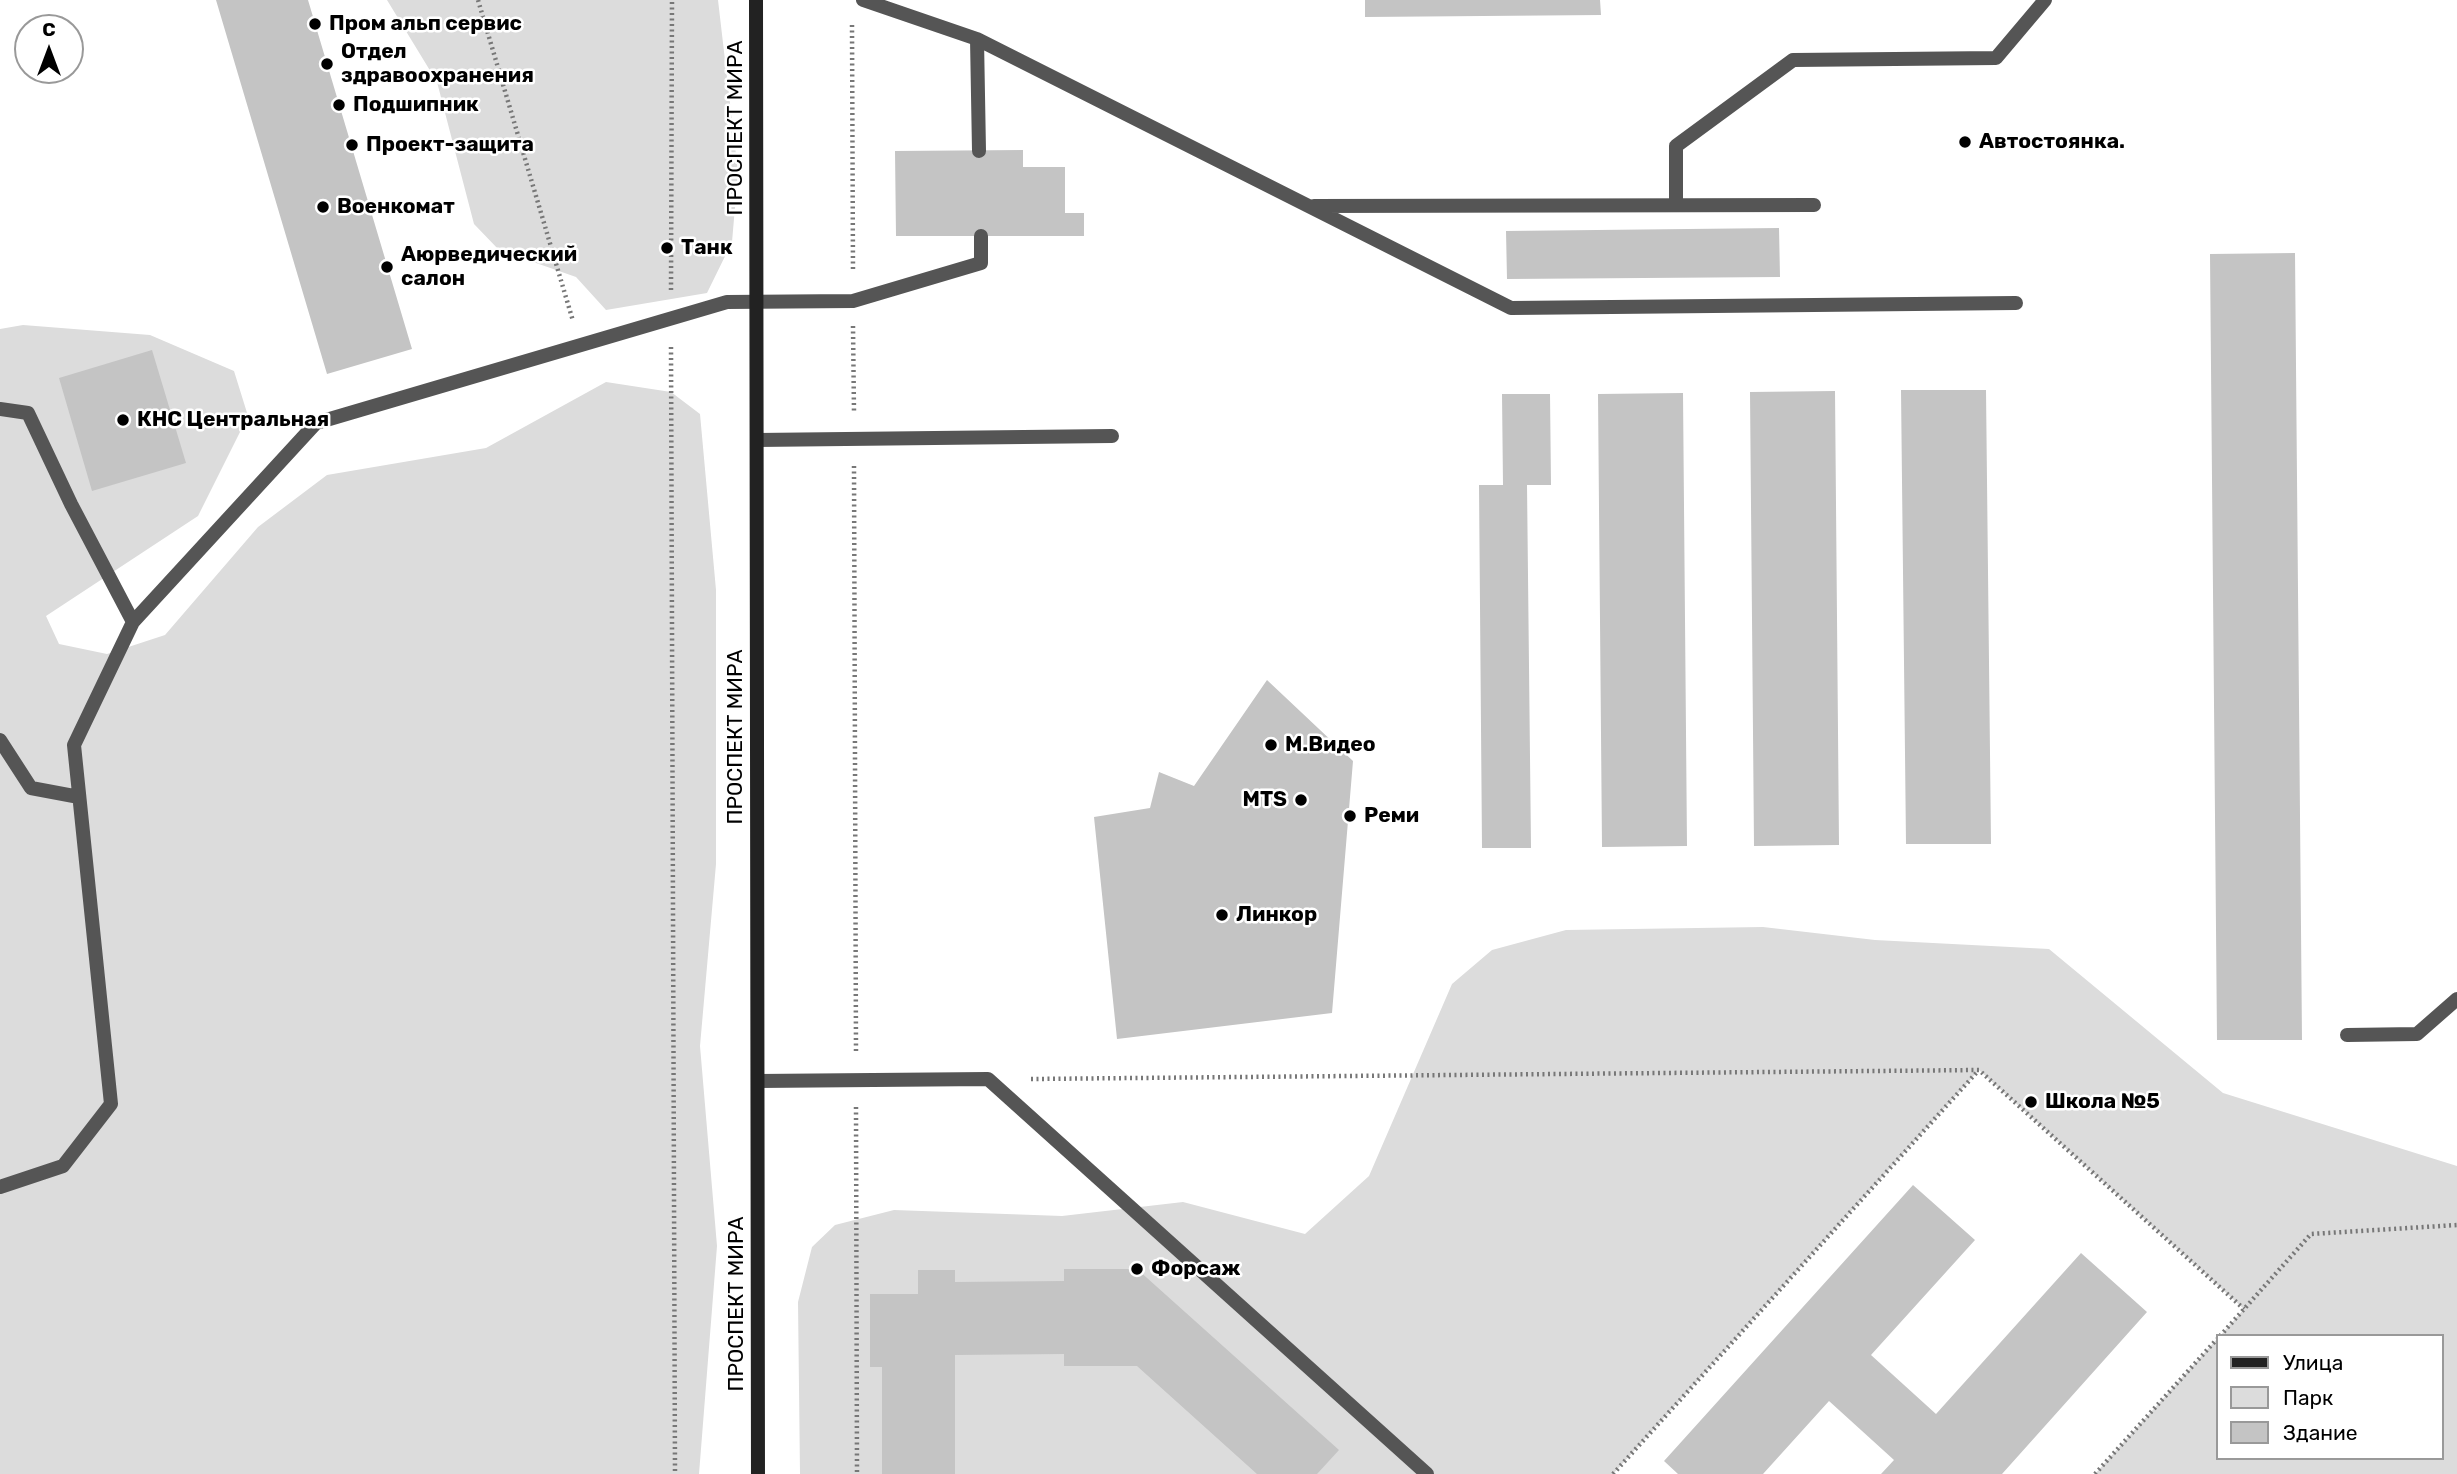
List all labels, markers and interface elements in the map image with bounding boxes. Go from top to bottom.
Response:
place label: Пром альп сервис [329,11,522,37]
north arrow [14,14,84,84]
marker: Пром альп сервис [307,16,323,32]
text: С [42,18,56,41]
place label: Отдел здравоохранения [341,39,534,89]
street label: ПРОСПЕКТ МИРА [723,41,749,215]
marker: Отдел здравоохранения [319,56,335,72]
place label: Подшипник [353,92,479,118]
marker: Подшипник [331,97,347,113]
place label: Автостоянка. [1979,129,2125,155]
place label: Проект-защита [366,132,534,158]
marker: Автостоянка. [1957,134,1973,150]
marker: Проект-защита [344,137,360,153]
place label: Военкомат [337,194,455,220]
marker: Военкомат [315,199,331,215]
place label: Танк [681,235,733,261]
marker: Танк [659,240,675,256]
place label: Аюрведический салон [401,242,577,292]
marker: Аюрведический салон [379,259,395,275]
place label: КНС Центральная [137,407,329,433]
marker: КНС Центральная [115,412,131,428]
street label: ПРОСПЕКТ МИРА [723,650,749,824]
place label: М.Видео [1285,732,1375,758]
marker: М.Видео [1263,737,1279,753]
place label: MTS [1242,787,1287,813]
marker: MTS [1293,792,1309,808]
place label: Реми [1364,803,1419,829]
marker: Реми [1342,808,1358,824]
place label: Линкор [1236,902,1317,928]
marker: Линкор [1214,907,1230,923]
place label: Школа №5 [2045,1089,2160,1115]
marker: Школа №5 [2023,1094,2039,1110]
street label: ПРОСПЕКТ МИРА [724,1217,750,1391]
place label: Форсаж [1151,1256,1241,1282]
marker: Форсаж [1129,1261,1145,1277]
legend [2216,1334,2443,1460]
text: Улица [2283,1350,2343,1375]
text: Парк [2283,1385,2333,1410]
text: Здание [2283,1420,2358,1445]

